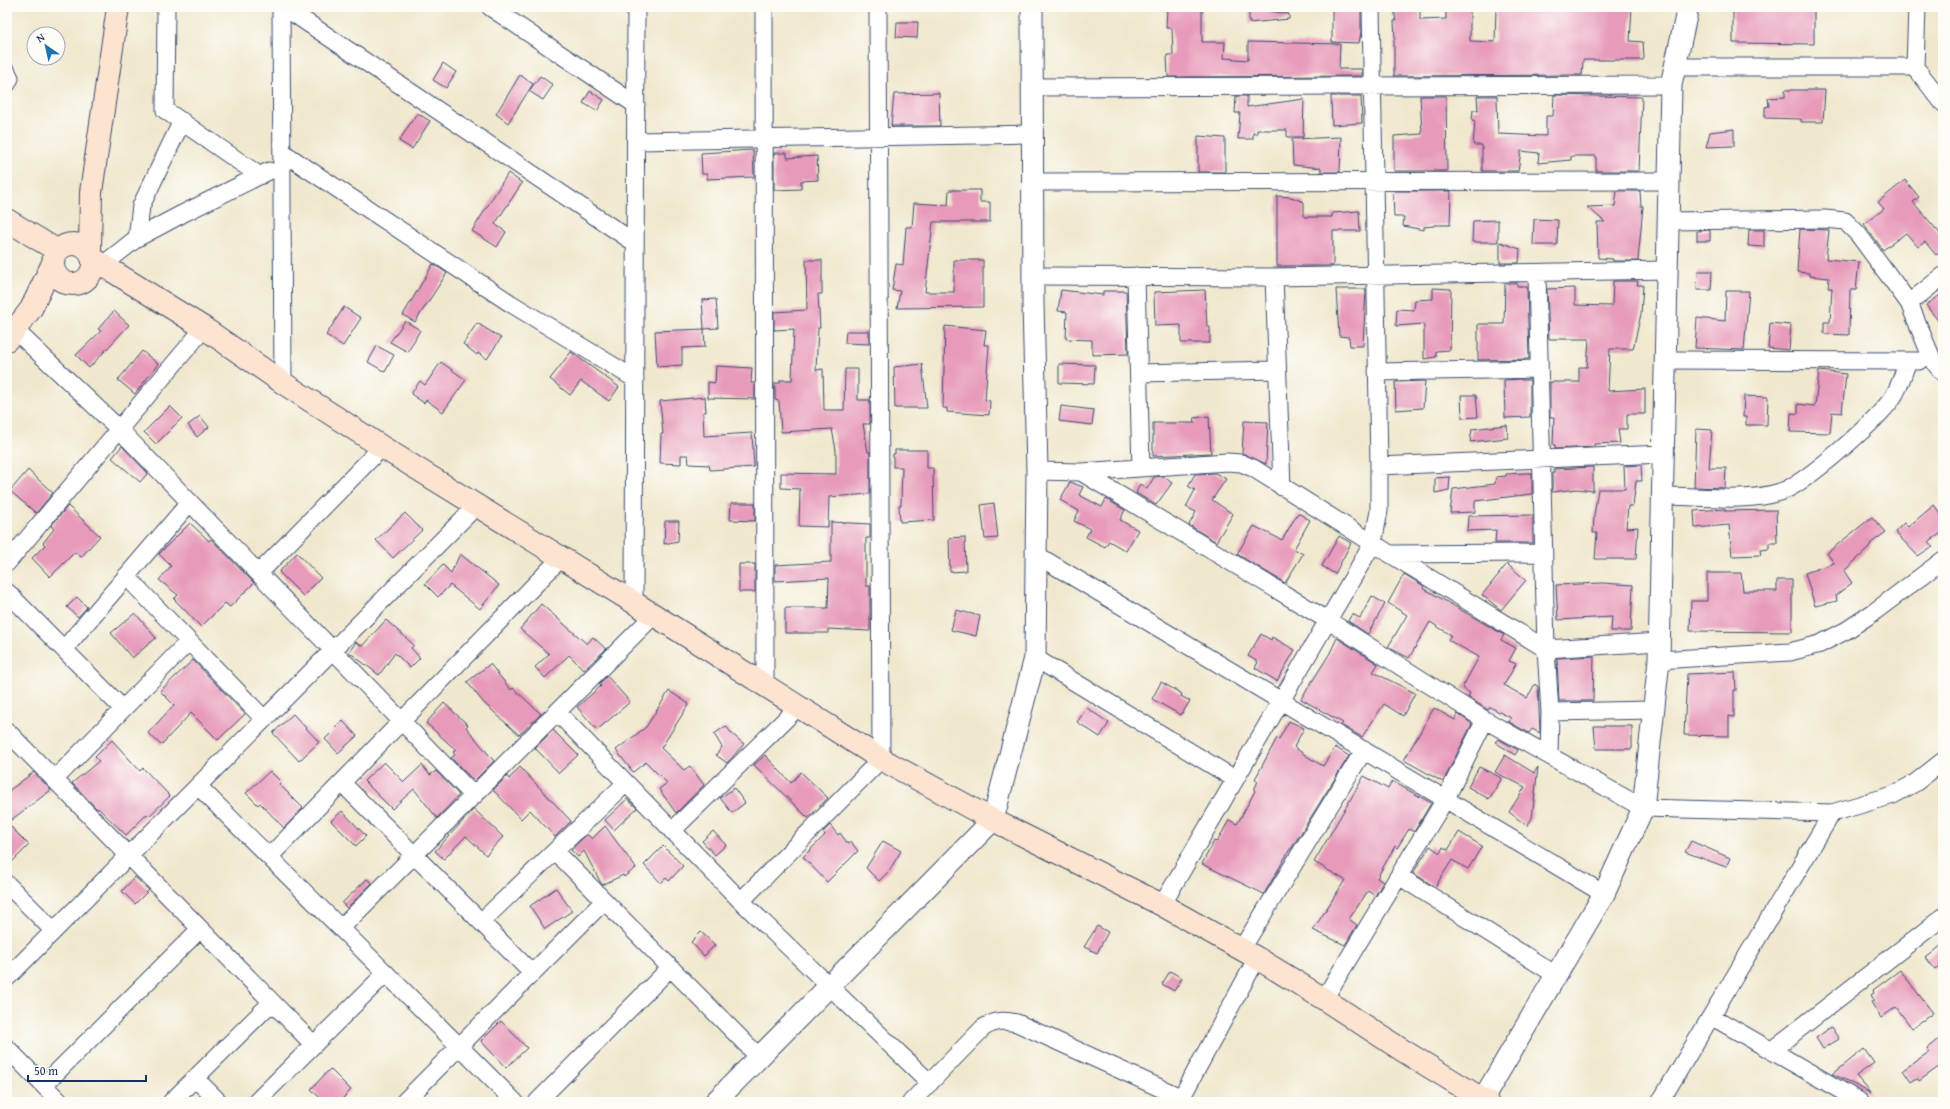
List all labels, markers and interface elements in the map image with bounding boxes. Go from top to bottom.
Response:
north arrow [26,26,66,66]
text: N [33,29,48,46]
scale bar [28,1057,146,1083]
text: 50 m [34,1062,58,1079]

